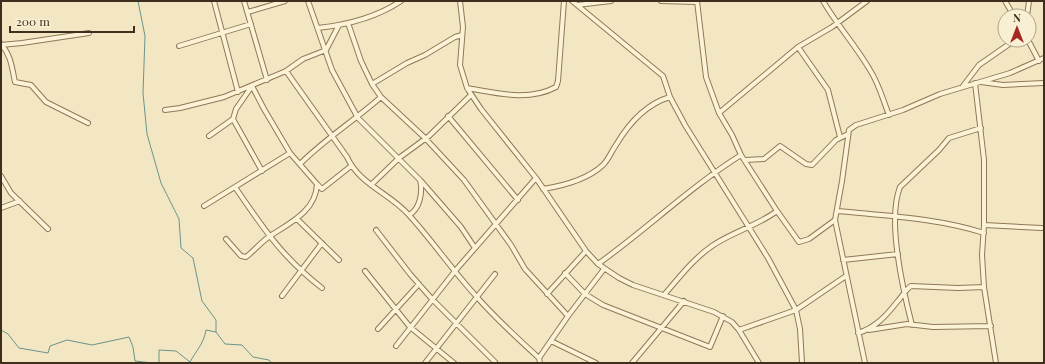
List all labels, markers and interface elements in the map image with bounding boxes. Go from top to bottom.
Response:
scale bar [10,8,134,34]
north arrow [997,8,1037,48]
text: N [1013,10,1021,25]
text: 200 m [16,13,50,29]

